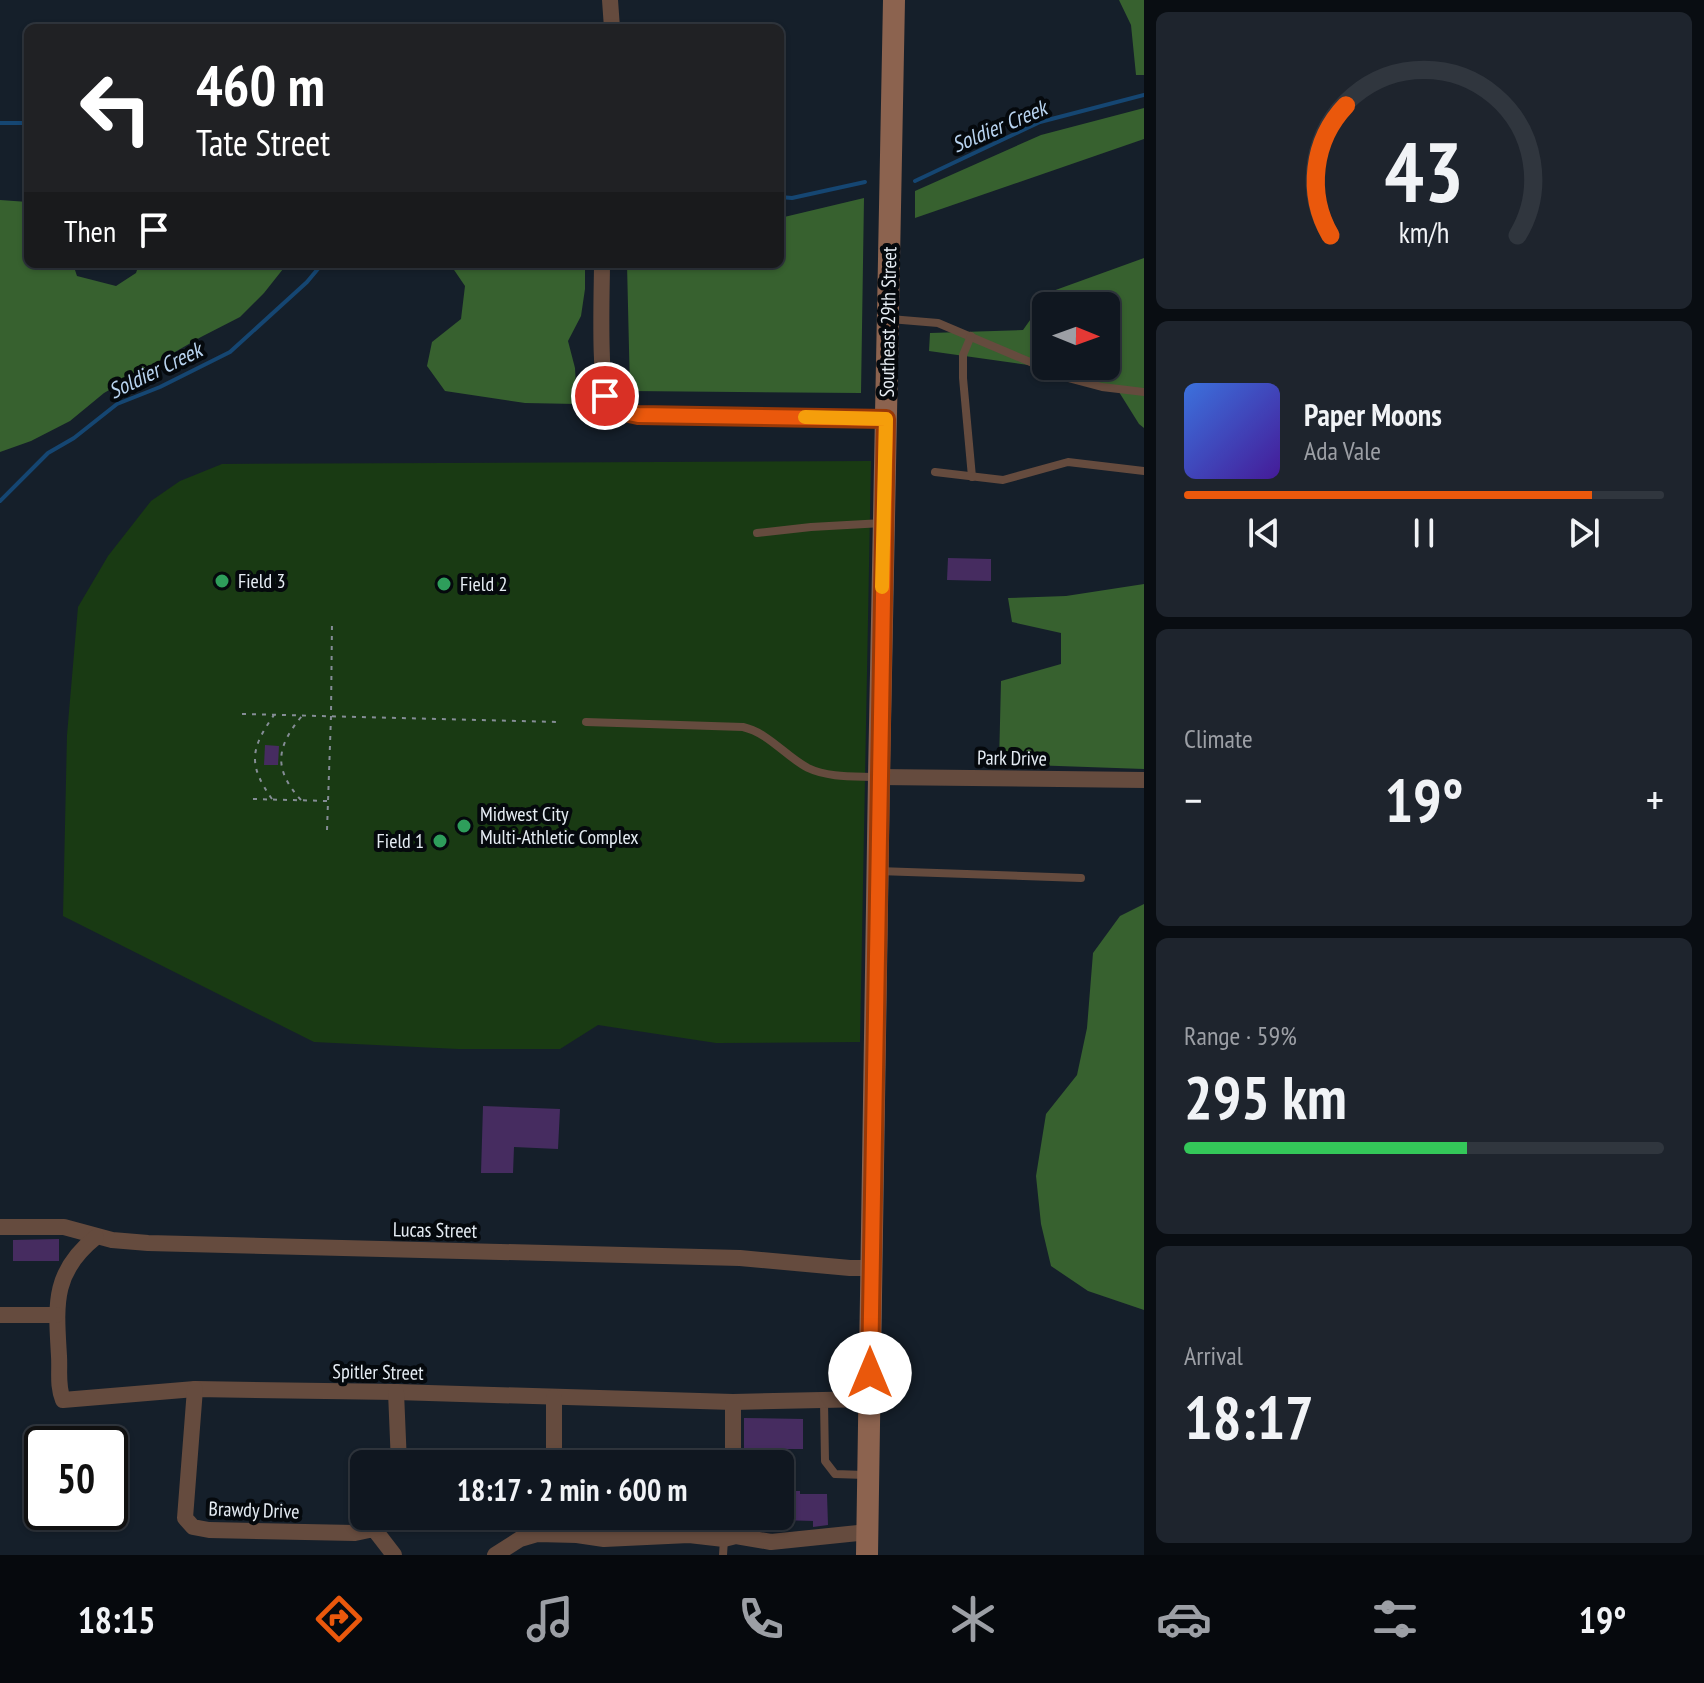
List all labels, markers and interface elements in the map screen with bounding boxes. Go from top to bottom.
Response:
text: 460 m [196,49,325,121]
icon: left [64,56,168,160]
water label: Soldier Creek [947,93,1053,159]
text: 43 [1384,117,1464,225]
text: Tate Street [196,119,330,166]
icon: arrive [132,208,176,252]
text: Then [64,211,116,250]
text: km/h [1399,214,1449,251]
street label: Southeast 29th Street [874,246,902,398]
north arrow [1032,292,1120,380]
map controls [1032,292,1120,380]
water label: Soldier Creek [104,334,209,405]
pin [571,362,639,430]
icon: arrive [583,374,627,418]
text: Paper Moons [1304,395,1442,434]
text: Ada Vale [1304,434,1381,467]
icon: previous [1242,511,1286,555]
icon: pause [1402,511,1446,555]
icon: next [1562,511,1606,555]
place label: Field 3 [238,568,285,594]
place label: Field 2 [460,571,507,597]
marker: Field 3 [213,572,231,590]
marker: Field 2 [435,575,453,593]
text: Climate [1184,722,1253,755]
street label: Park Drive [977,744,1047,772]
text: 19° [1384,761,1464,839]
text: − [1184,771,1202,828]
text: + [1646,771,1664,828]
place label: Midwest City Multi-Athletic Complex [480,801,639,850]
marker: Midwest City Multi-Athletic Complex [455,817,473,835]
place label: Field 1 [377,828,424,854]
marker: Field 1 [431,832,449,850]
text: Range · 59% [1184,1019,1297,1052]
text: 295 km [1184,1058,1347,1136]
street label: Lucas Street [393,1216,478,1244]
position arrow [828,1331,912,1415]
text: Arrival [1184,1339,1243,1372]
street label: Spitler Street [332,1358,424,1386]
text: 18:17 [1184,1378,1314,1456]
speed limit sign: 50 [24,1426,128,1530]
text: 18:17 · 2 min · 600 m [457,1470,687,1509]
street label: Brawdy Drive [208,1495,300,1525]
icon: directions [311,1591,367,1647]
icon: music [522,1591,578,1647]
icon: phone [733,1591,789,1647]
icon: climate [945,1591,1001,1647]
icon: car [1156,1591,1212,1647]
icon: filters [1367,1591,1423,1647]
text: 18:15 [78,1596,156,1643]
text: 19° [1579,1596,1626,1643]

